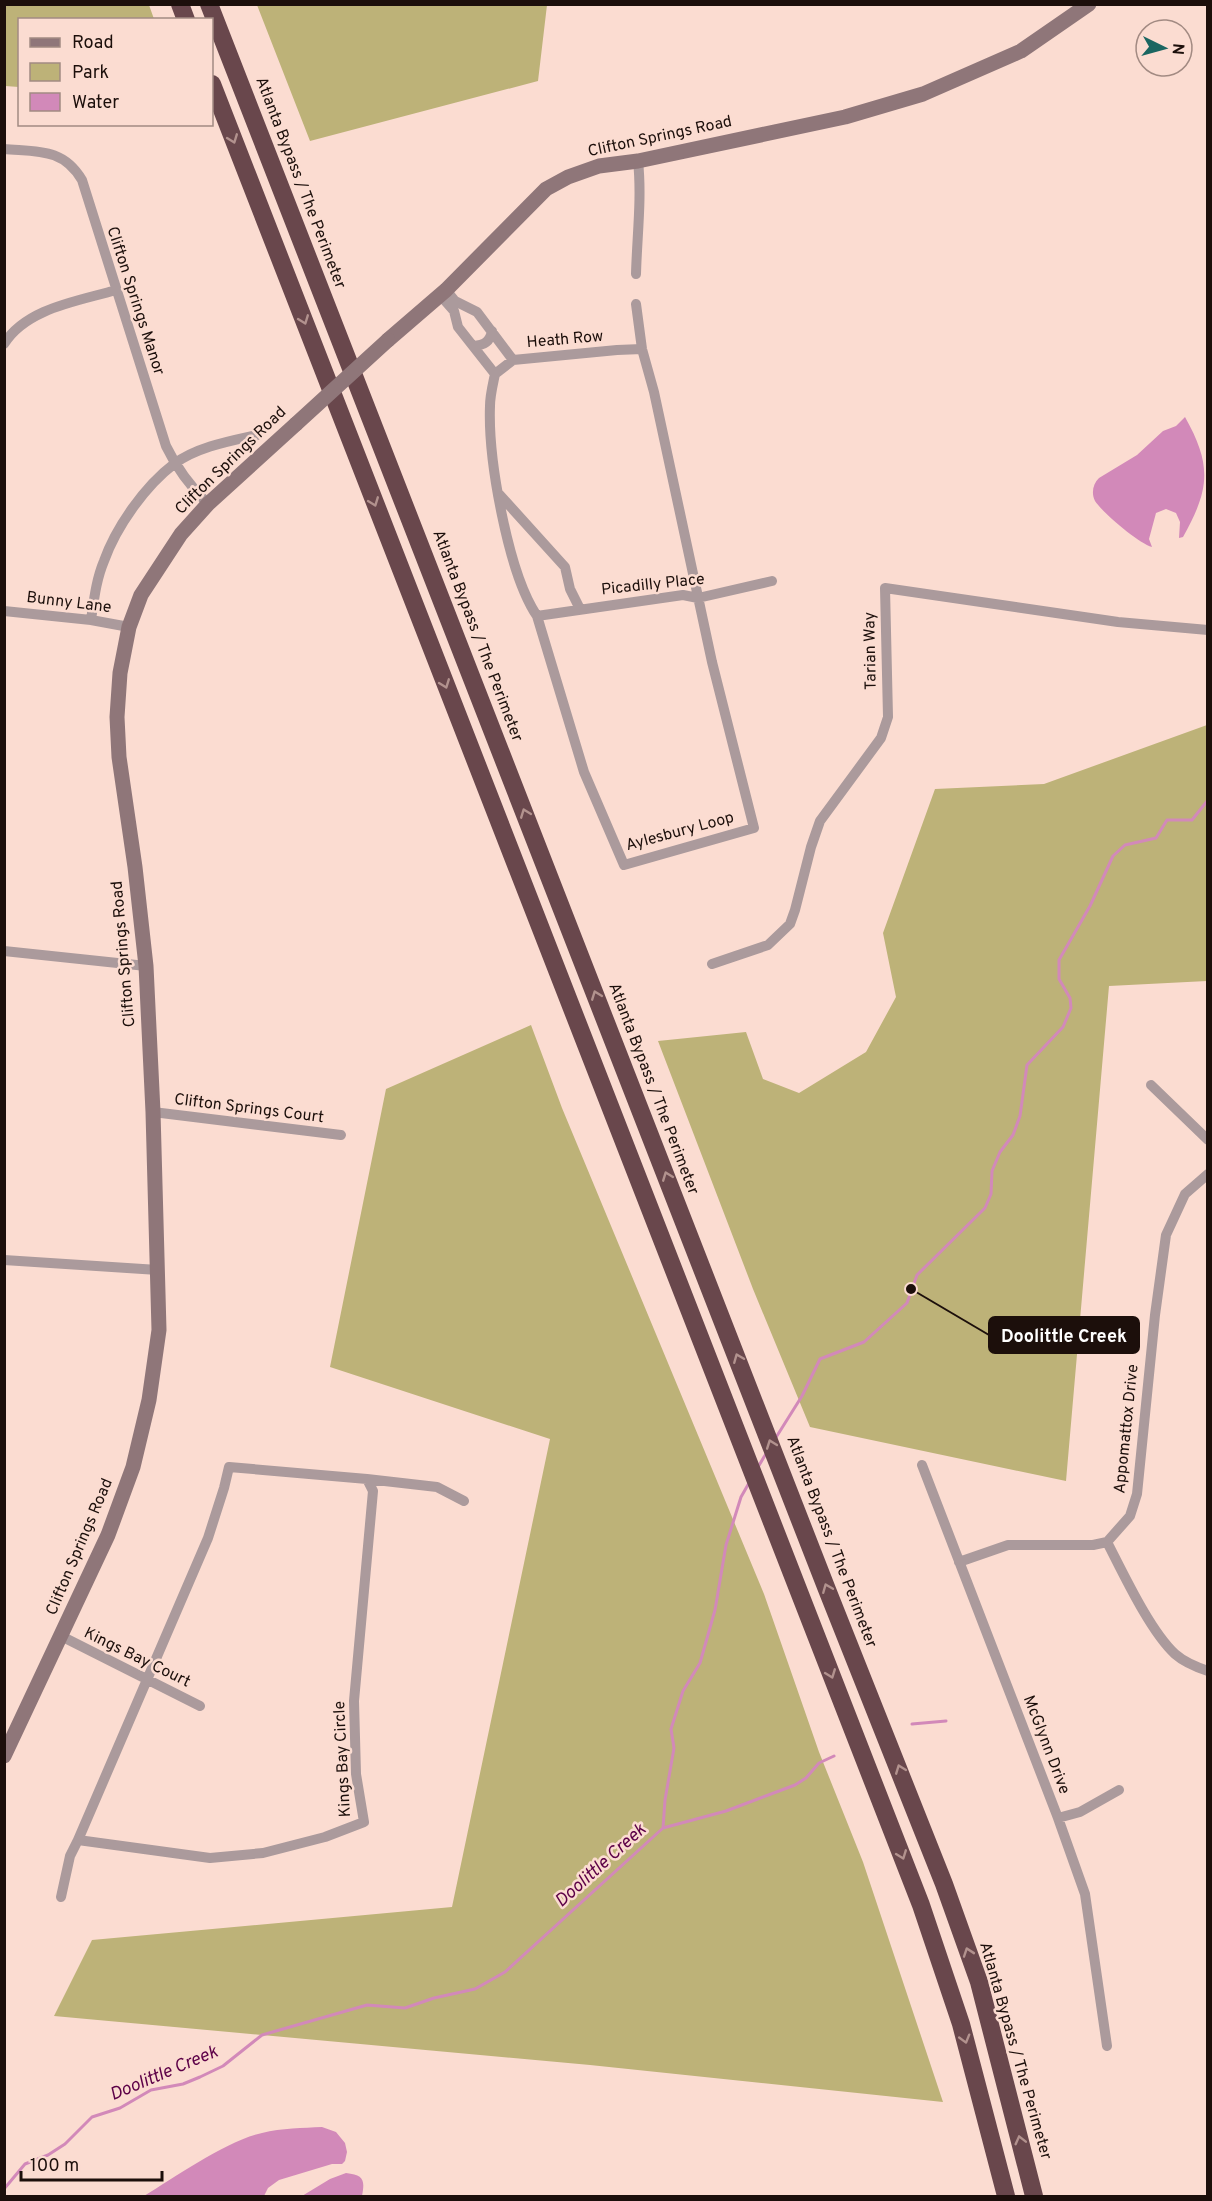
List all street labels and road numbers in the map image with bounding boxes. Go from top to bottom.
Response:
street label: Atlanta Bypass / The Perimeter [250,74,350,292]
street label: Clifton Springs Road [586,112,734,162]
street label: Clifton Springs Manor [102,224,168,378]
street label: Heath Row [526,327,604,353]
street label: Clifton Springs Road [171,403,291,519]
street label: Atlanta Bypass / The Perimeter [427,527,527,745]
street label: Picadilly Place [600,570,706,600]
street label: Bunny Lane [25,588,113,618]
street label: Tarian Way [860,612,882,690]
street label: Aylesbury Loop [624,808,736,856]
street label: Clifton Springs Road [108,880,140,1028]
street label: Atlanta Bypass / The Perimeter [603,980,703,1198]
street label: Clifton Springs Court [173,1090,325,1128]
street label: Appomattox Drive [1110,1363,1144,1495]
street label: Atlanta Bypass / The Perimeter [781,1433,881,1651]
street label: Clifton Springs Road [42,1475,118,1619]
street label: Kings Bay Court [80,1624,194,1692]
street label: McGlynn Drive [1018,1693,1074,1797]
street label: Kings Bay Circle [330,1700,356,1818]
street label: Atlanta Bypass / The Perimeter [974,1940,1056,2162]

